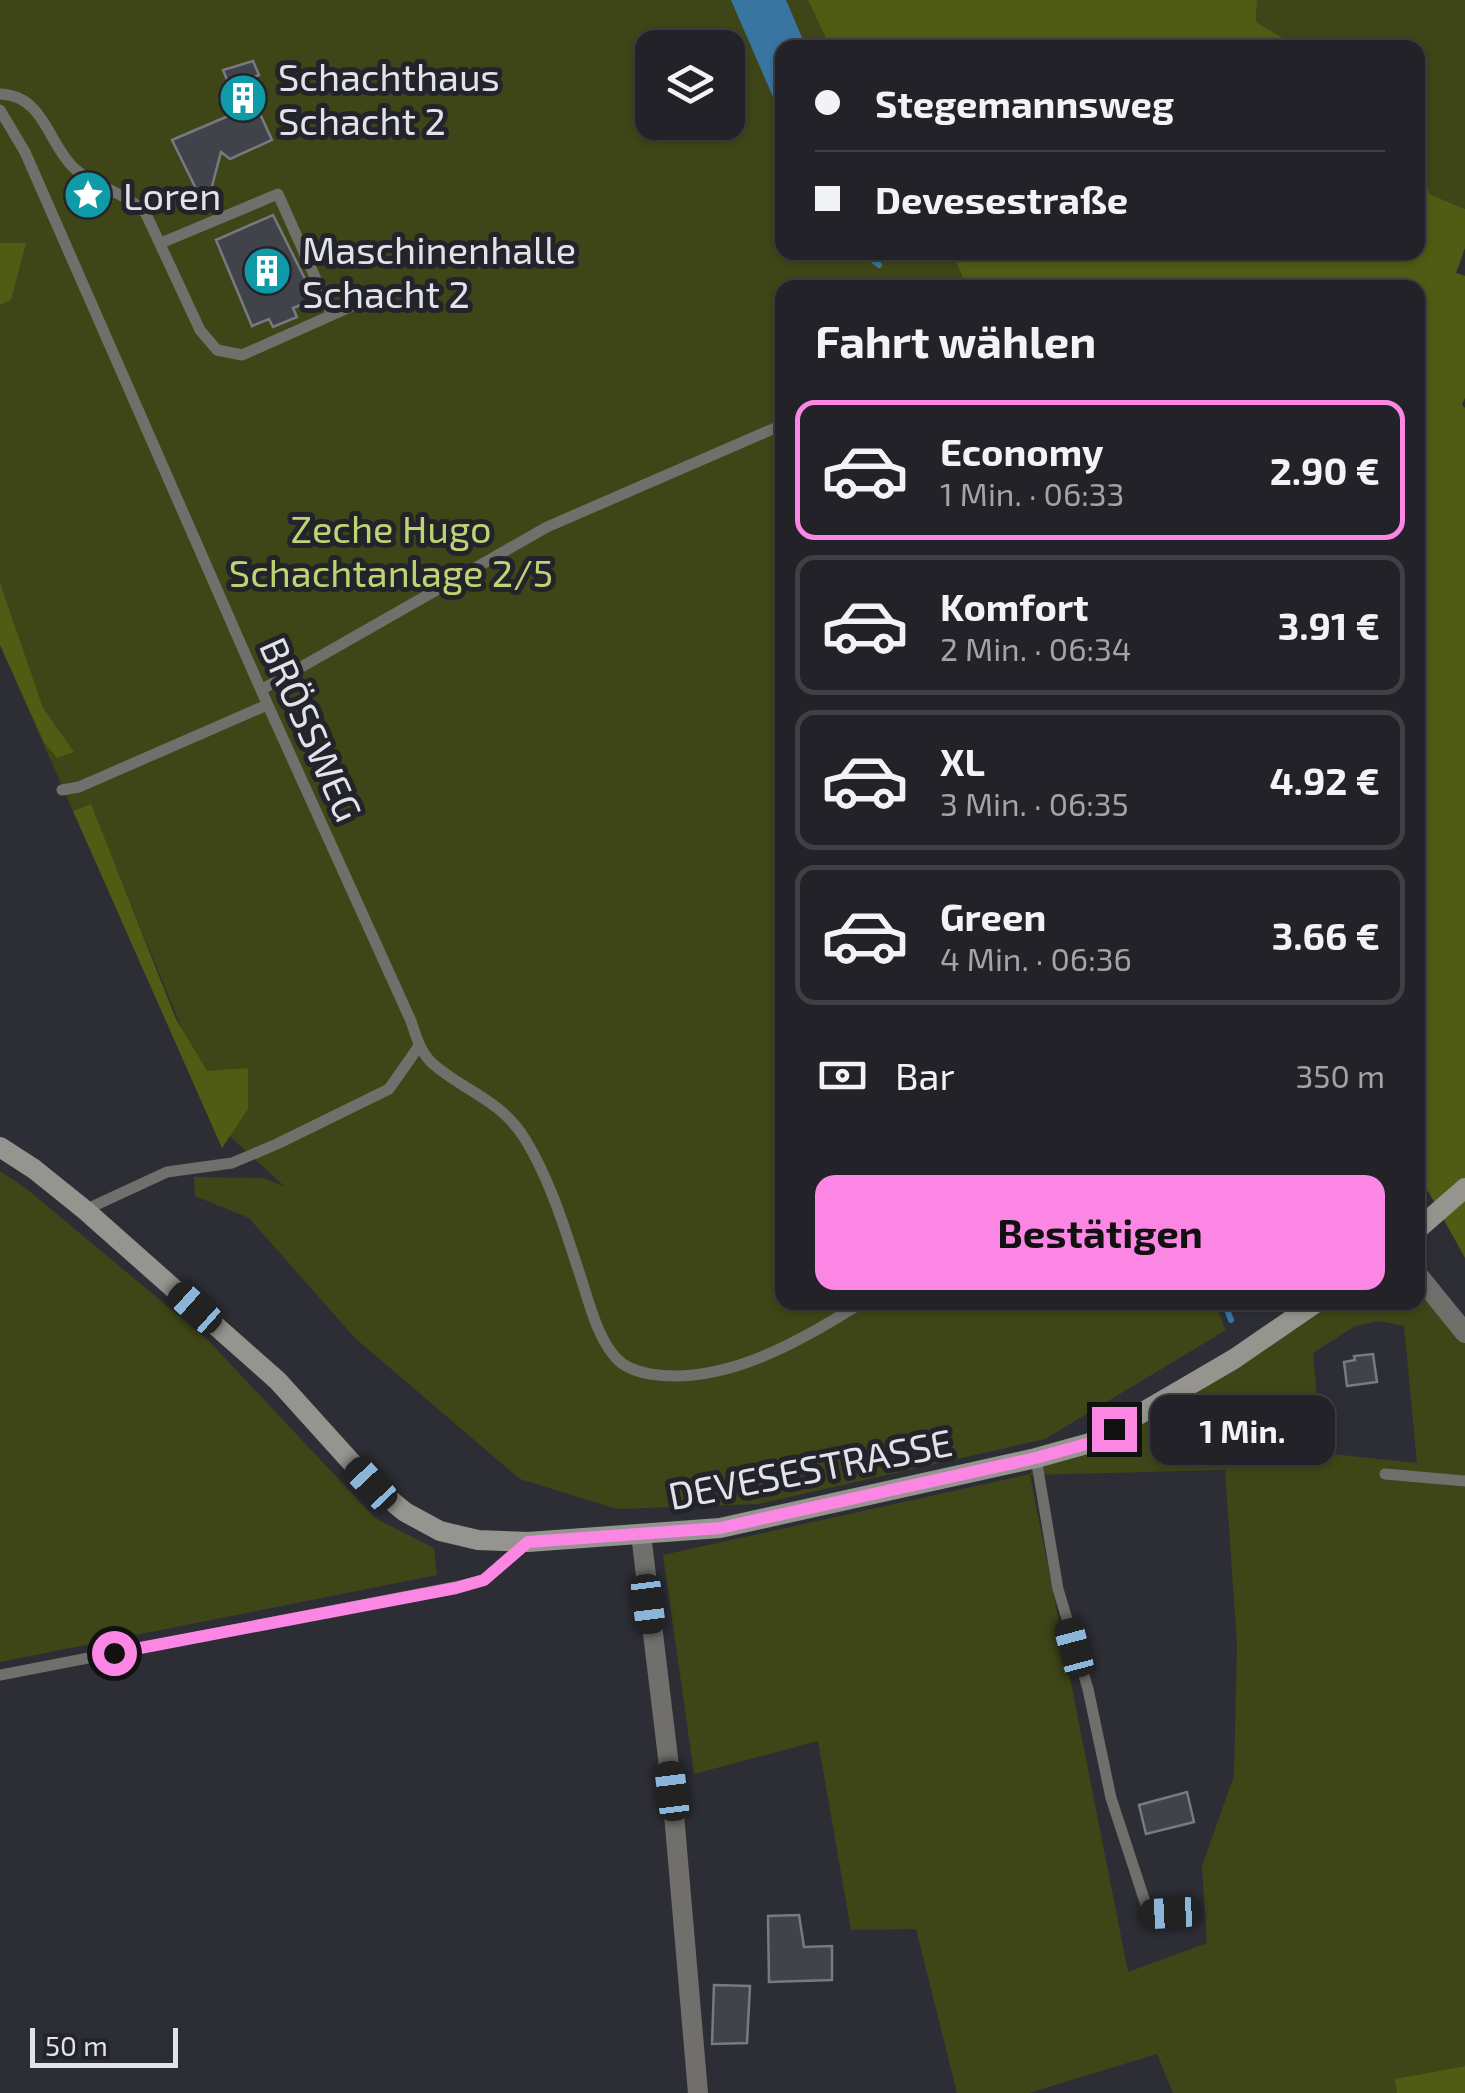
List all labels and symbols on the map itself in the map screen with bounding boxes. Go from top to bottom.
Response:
place label: Schachthaus Schacht 2 [278,53,500,143]
building icon: Schachthaus Schacht 2 [217,72,269,124]
place icon: Loren [62,169,114,221]
place label: Loren [123,172,221,218]
place label: Maschinenhalle Schacht 2 [302,226,576,316]
building icon: Maschinenhalle Schacht 2 [241,245,293,297]
park label: Zeche Hugo Schachtanlage 2/5 [229,505,553,595]
street label: BRÖSSWEG [251,630,373,828]
car [163,1277,227,1339]
callout: 1 Min. [1149,1394,1334,1464]
route end [1092,1407,1137,1452]
street label: DEVESESTRASSE [664,1418,956,1518]
car [340,1452,402,1516]
car [629,1572,667,1636]
car [1052,1615,1096,1681]
route start [92,1631,137,1676]
car [653,1759,691,1823]
car [1139,1896,1201,1930]
scale bar [30,2023,178,2068]

